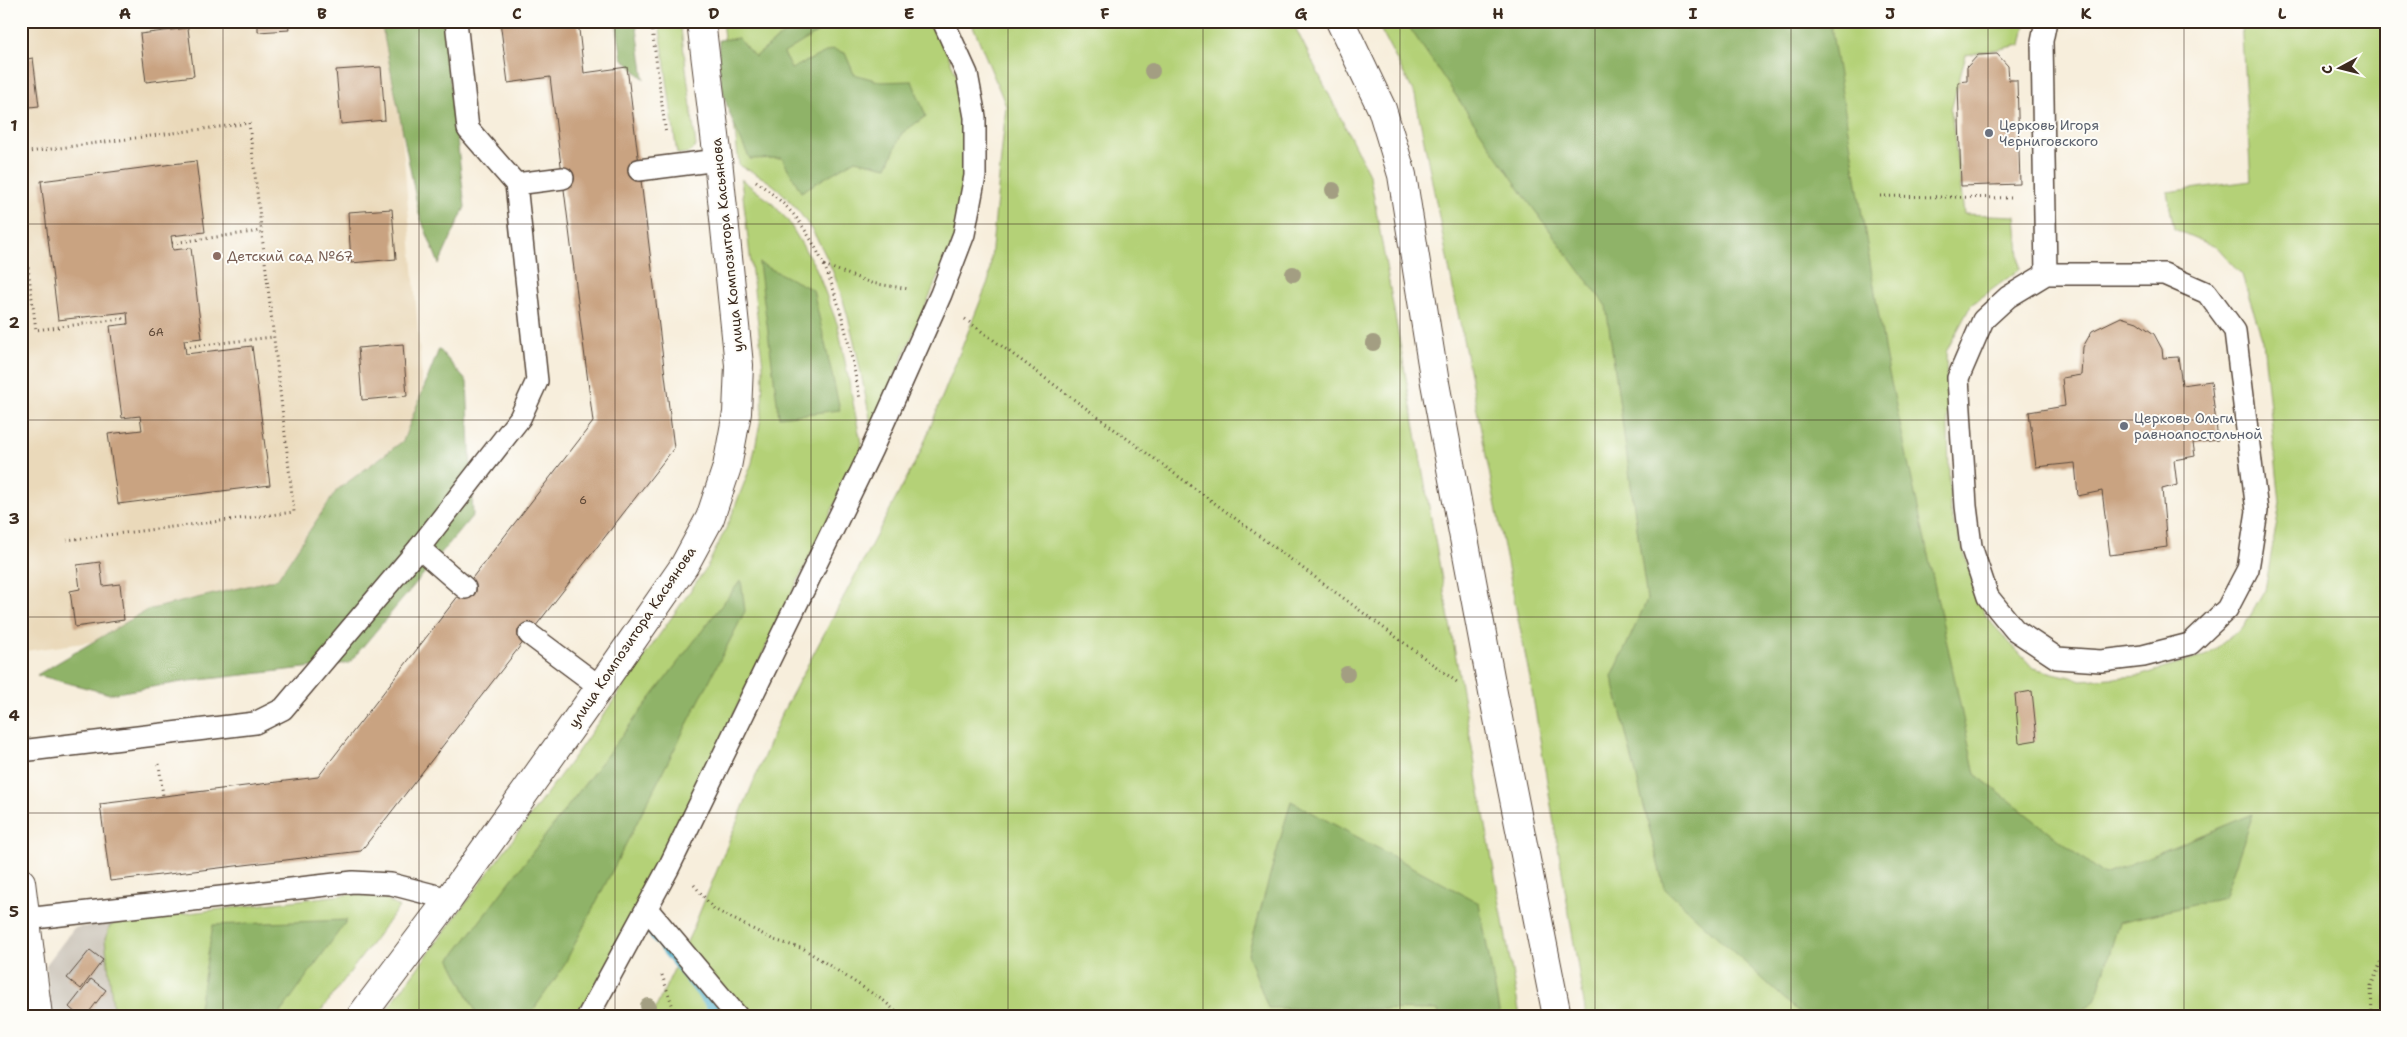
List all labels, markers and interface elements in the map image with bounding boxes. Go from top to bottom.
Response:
text: A [119,3,131,24]
text: B [317,3,327,24]
text: C [512,3,522,24]
text: D [708,3,720,24]
text: E [904,3,914,24]
text: F [1100,3,1110,24]
text: G [1295,3,1308,24]
text: H [1492,3,1504,24]
text: I [1689,3,1698,24]
text: J [1885,3,1895,24]
text: K [2081,3,2092,24]
text: L [2278,3,2287,24]
north arrow [2314,42,2364,92]
text: С [2318,64,2337,75]
text: 1 [10,115,18,136]
place label: Церковь Игоря Черниговского [1999,116,2099,150]
marker: Церковь Игоря Черниговского [1983,127,1995,139]
street label: улица Композитора Касьянова [707,137,747,353]
place label: Детский сад №67 [227,247,353,265]
marker: Детский сад №67 [211,250,223,262]
text: 2 [8,312,20,333]
house number: 6А [148,325,164,340]
place label: Церковь Ольги равноапостольной [2134,409,2262,443]
marker: Церковь Ольги равноапостольной [2118,420,2130,432]
house number: 6 [579,493,587,508]
text: 3 [8,508,20,529]
street label: улица Композитора Касьянова [564,543,700,731]
text: 4 [8,705,20,726]
text: 5 [9,901,19,922]

